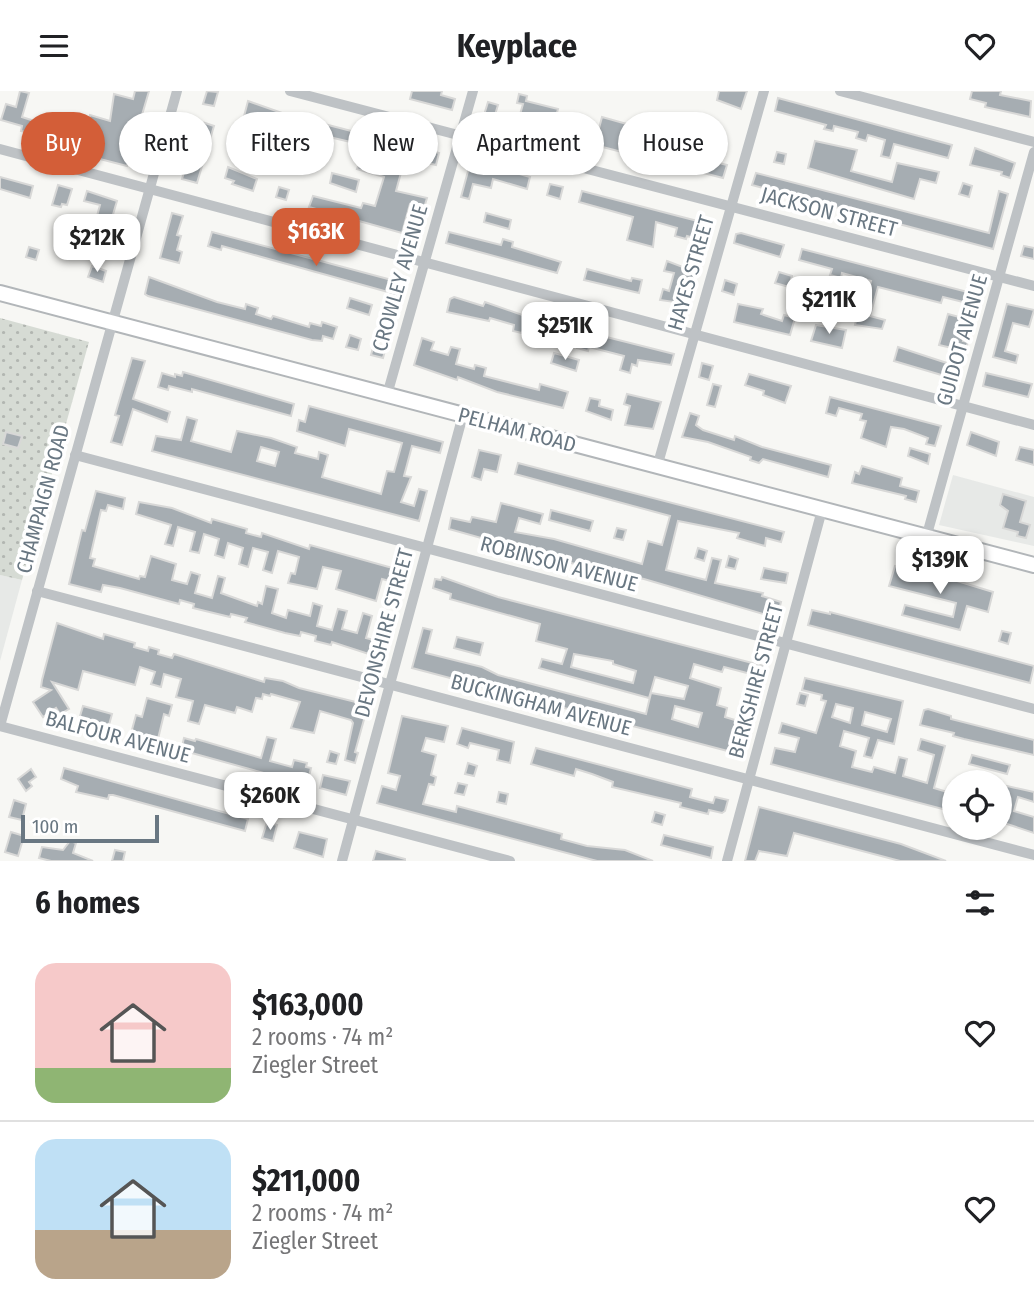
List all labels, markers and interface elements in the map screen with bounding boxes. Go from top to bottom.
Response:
icon: menu [35,27,73,65]
text: Keyplace [457,27,577,65]
icon: heart [961,27,999,65]
chip: Buy [21,112,105,175]
chip: Rent [119,112,212,175]
chip: Filters [226,112,334,175]
chip: New [348,112,438,175]
chip: Apartment [452,112,604,175]
chip: House [618,112,728,175]
street label: JACKSON STREET [758,181,900,243]
street label: CROWLEY AVENUE [367,201,433,354]
pin: $163K [267,209,365,268]
street label: HAYES STREET [662,212,720,334]
pin: $212K [48,215,146,274]
text: $163K [288,217,344,245]
text: $212K [69,223,125,251]
street label: GUIDOT AVENUE [931,271,993,409]
pin: $211K [780,277,878,336]
text: $211K [802,285,856,313]
pin: $251K [516,303,614,362]
text: $251K [537,311,593,339]
street label: PELHAM ROAD [455,402,579,458]
street label: CHAMPAIGN ROAD [11,422,75,576]
street label: ROBINSON AVENUE [478,531,641,598]
pin: $139K [891,537,989,596]
street label: DEVONSHIRE STREET [349,545,419,720]
text: $139K [912,545,968,573]
street label: BERKSHIRE STREET [723,601,789,761]
street label: BUCKINGHAM AVENUE [448,668,634,742]
street label: BALFOUR AVENUE [43,705,193,769]
map controls [942,770,1012,840]
button: locate [942,770,1012,840]
pin: $260K [221,773,319,832]
text: $260K [240,781,300,809]
scale bar [21,812,159,844]
text: 100 m [32,815,78,838]
icon: filters [961,884,999,922]
text: 6 homes [35,885,140,921]
text: $163,000 [252,987,364,1023]
icon: home [91,991,175,1075]
icon: heart [961,1014,999,1052]
text: 2 rooms · 74 m² [252,1023,393,1051]
text: Ziegler Street [252,1051,378,1079]
text: $211,000 [252,1163,360,1199]
icon: home [91,1167,175,1251]
icon: heart [961,1190,999,1228]
text: 2 rooms · 74 m² [252,1199,393,1227]
text: Ziegler Street [252,1227,378,1255]

